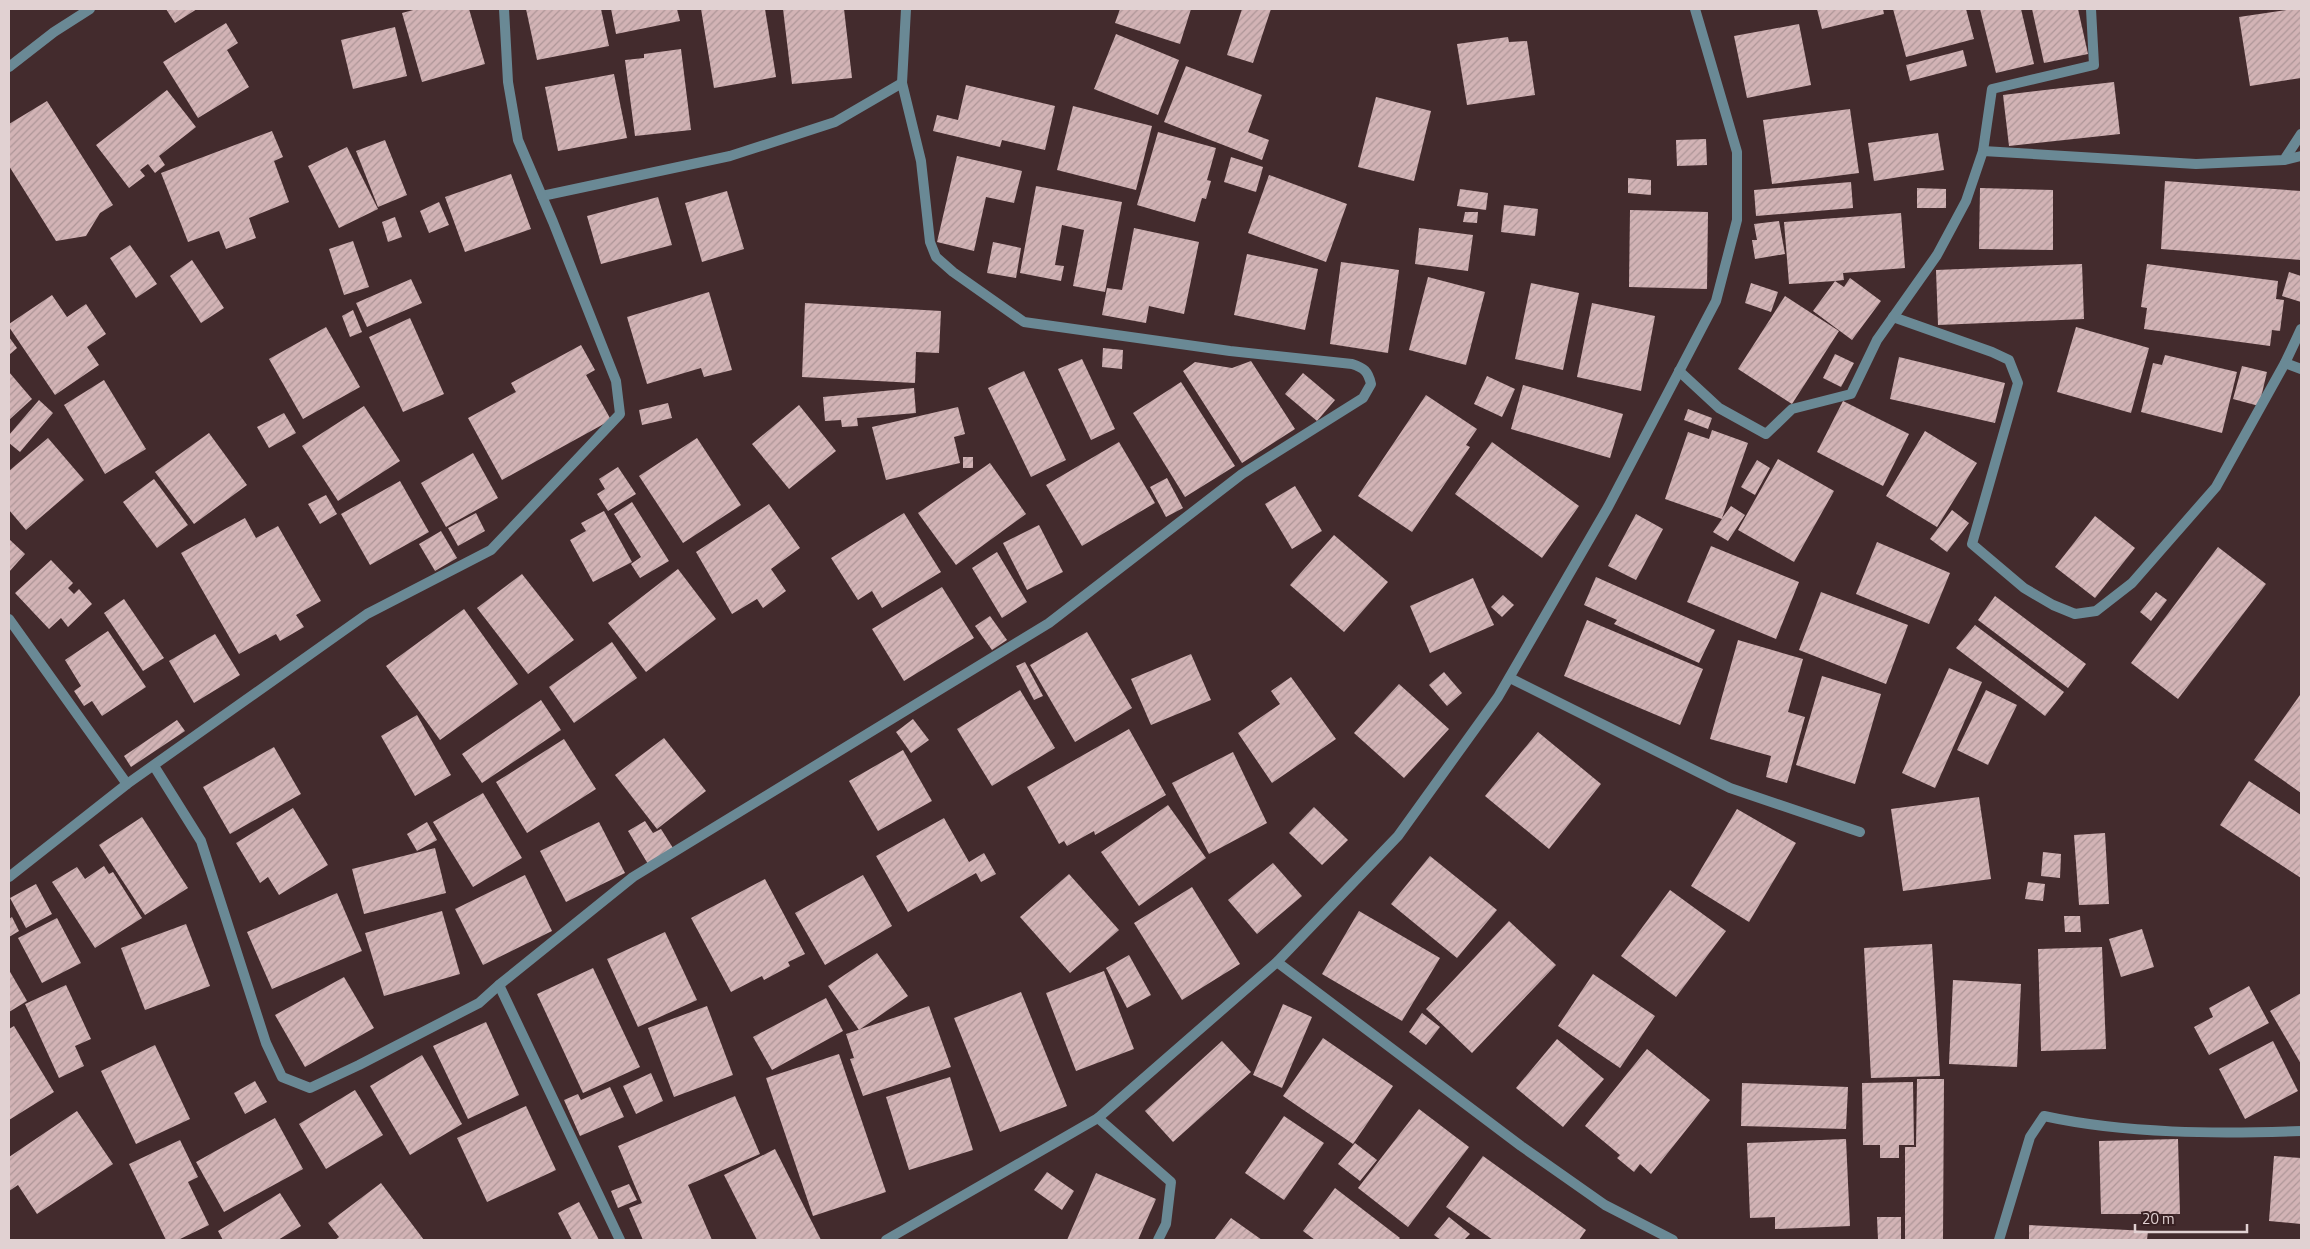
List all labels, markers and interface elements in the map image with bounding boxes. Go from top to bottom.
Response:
scale bar [2135,1202,2248,1234]
text: 20 m [2142,1207,2175,1230]

